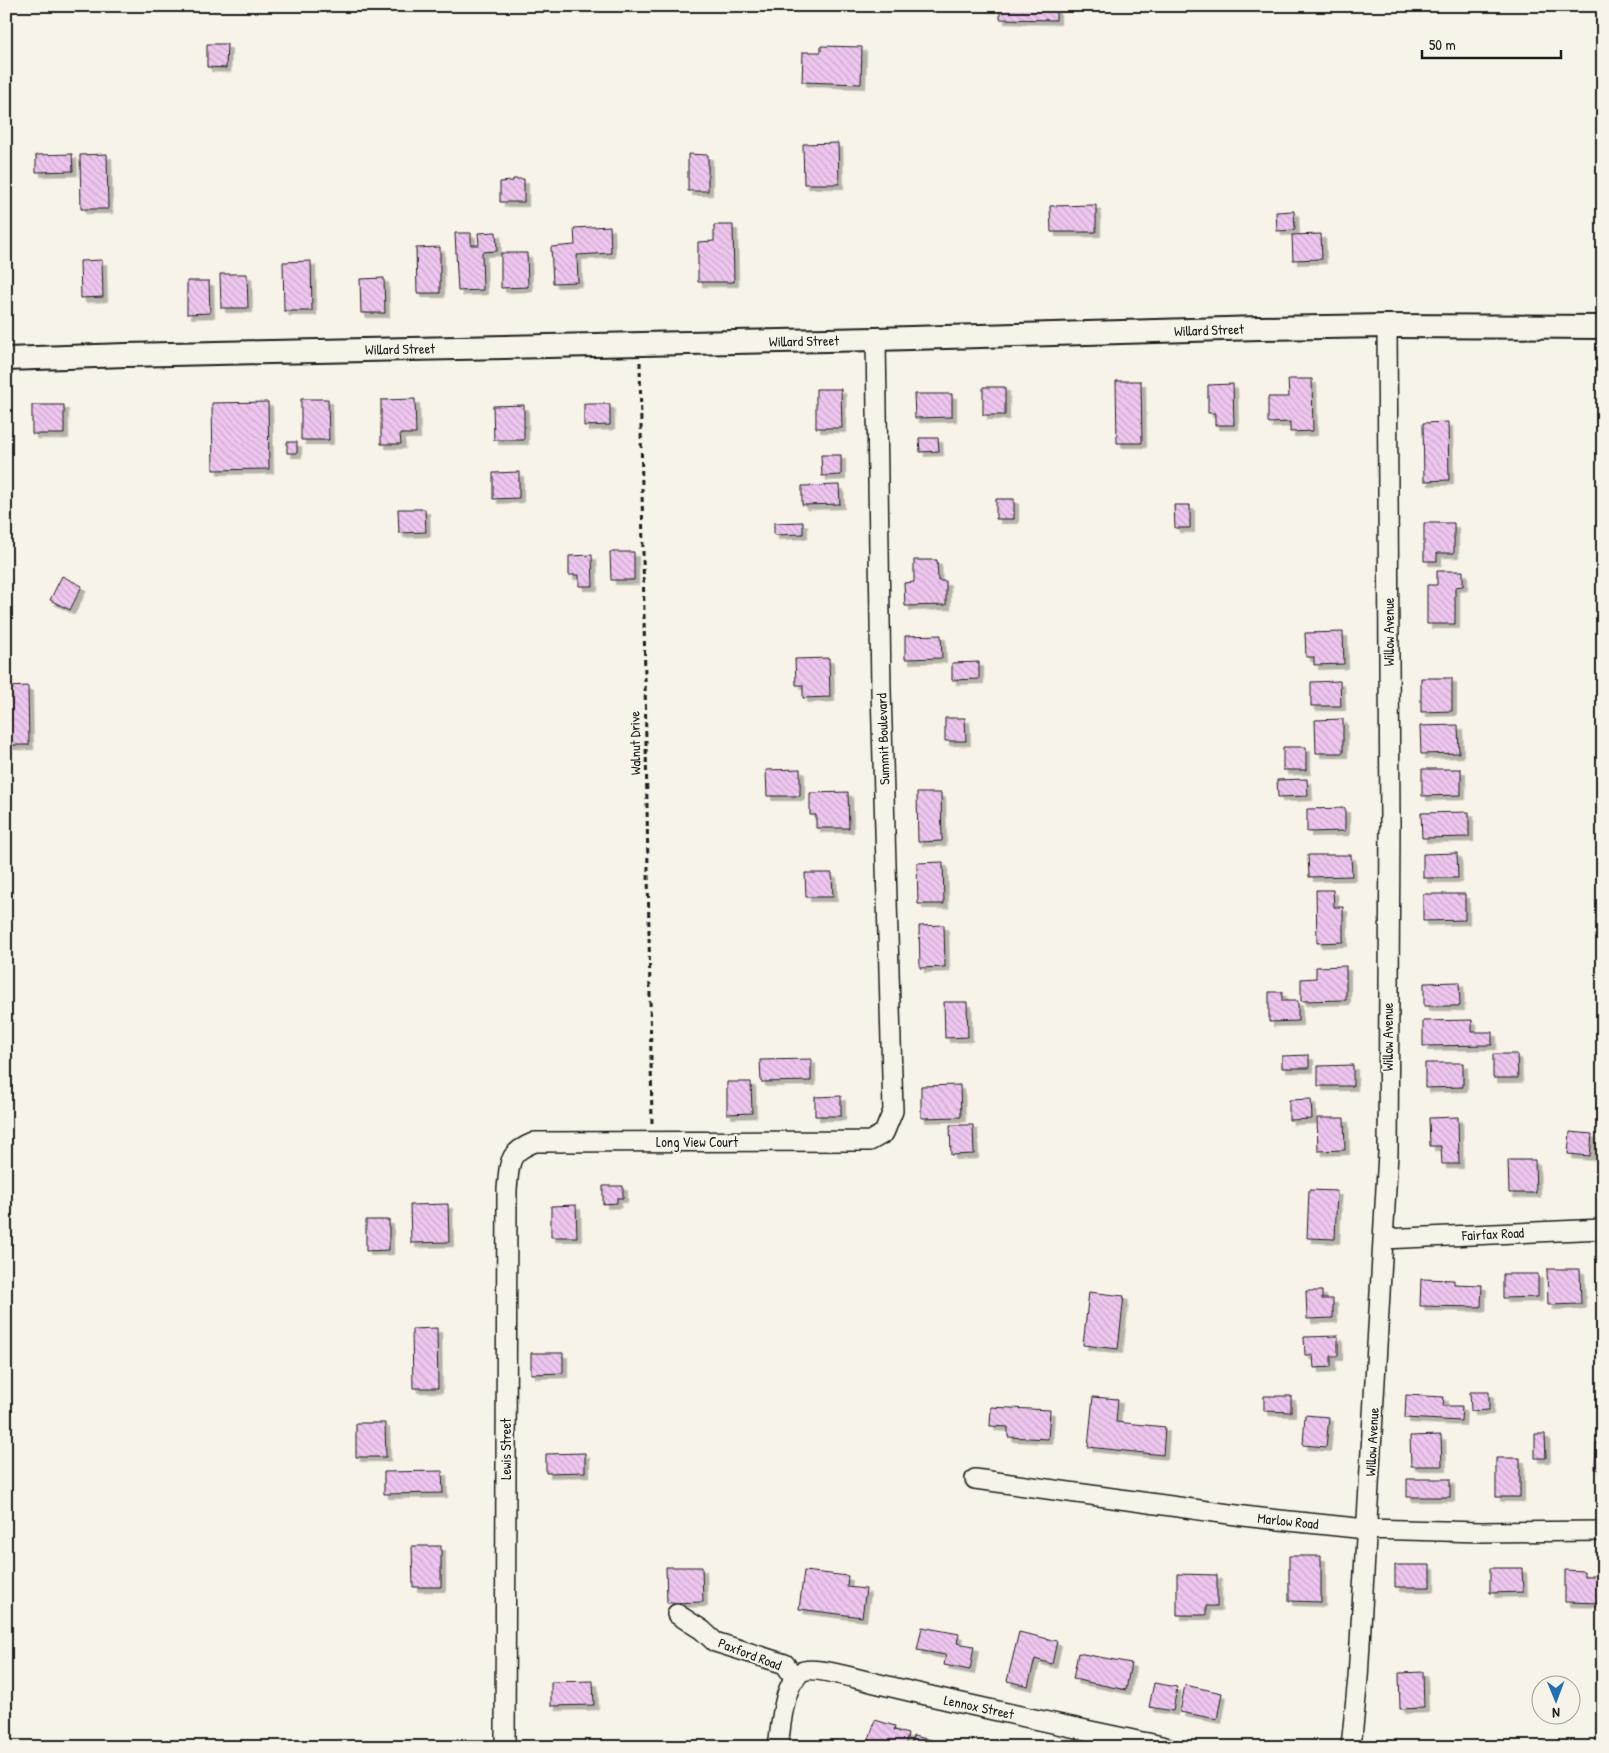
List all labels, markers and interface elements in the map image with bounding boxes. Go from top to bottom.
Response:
scale bar [1422,28,1560,60]
text: 50 m [1429,34,1456,55]
street label: Willard Street [1174,319,1244,340]
street label: Willard Street [769,330,839,351]
street label: Willard Street [365,338,435,359]
street label: Willow Avenue [1379,597,1398,666]
street label: Summit Boulevard [871,692,894,785]
street label: Walnut Drive [624,710,645,775]
street label: Willow Avenue [1378,1002,1397,1071]
street label: Long View Court [656,1132,738,1152]
street label: Fairfax Road [1460,1222,1525,1245]
street label: Willow Avenue [1360,1407,1383,1477]
street label: Lewis Street [496,1418,515,1480]
street label: Marlow Road [1257,1508,1320,1533]
street label: Paxford Road [716,1633,785,1674]
north arrow [1532,1676,1582,1726]
street label: Lennox Street [942,1690,1016,1723]
text: N [1552,1704,1560,1723]

